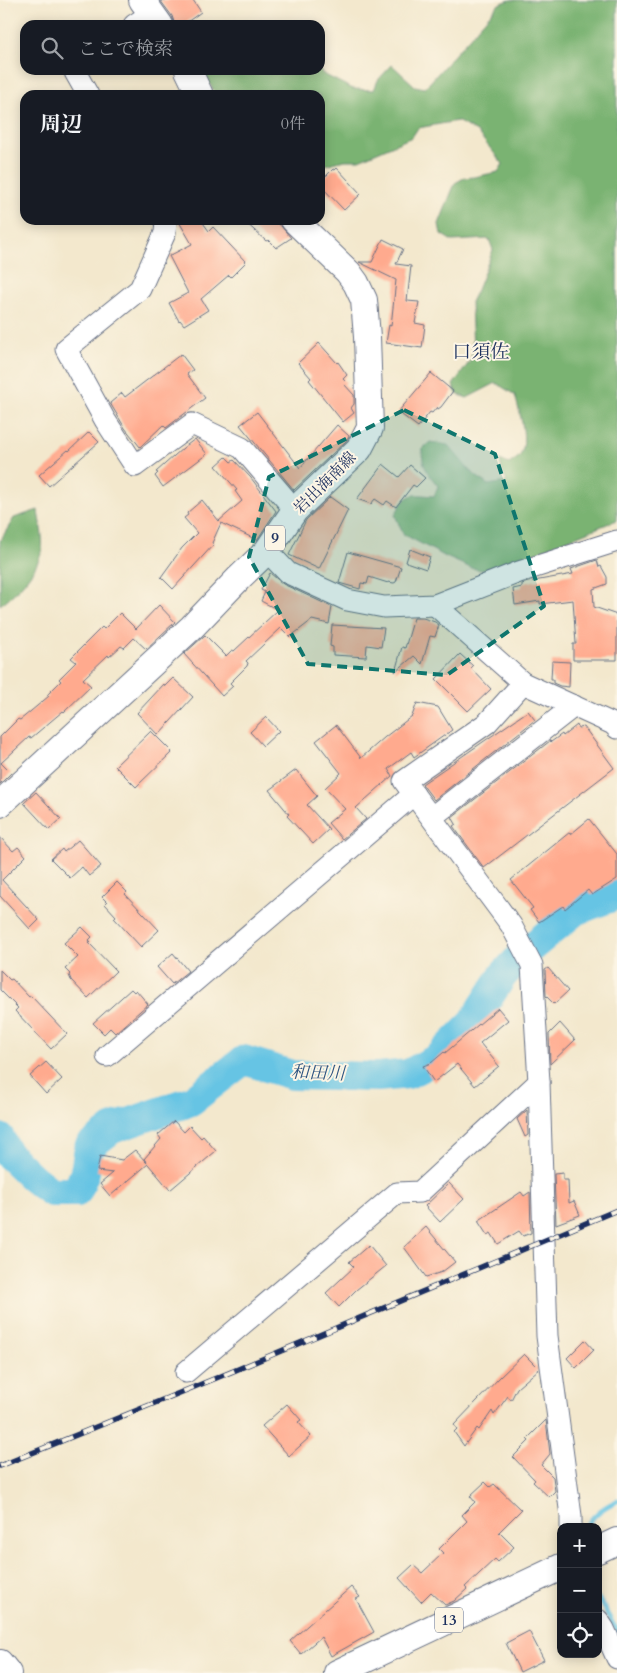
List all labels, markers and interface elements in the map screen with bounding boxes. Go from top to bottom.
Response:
search box [20,20,325,75]
icon: search [38,34,66,62]
text: ここで検索 [78,36,173,62]
text: 周辺 [40,110,82,139]
text: 0件 [281,113,305,135]
district label: 口須佐 [452,339,510,365]
street label: 岩出海南線 [289,447,361,519]
road number: 9 [265,526,285,550]
water label: 和田川 [291,1060,347,1087]
map controls [557,1523,602,1658]
button: + [557,1523,602,1568]
button: − [557,1568,602,1613]
road number: 13 [435,1608,463,1632]
button: locate [557,1613,602,1658]

